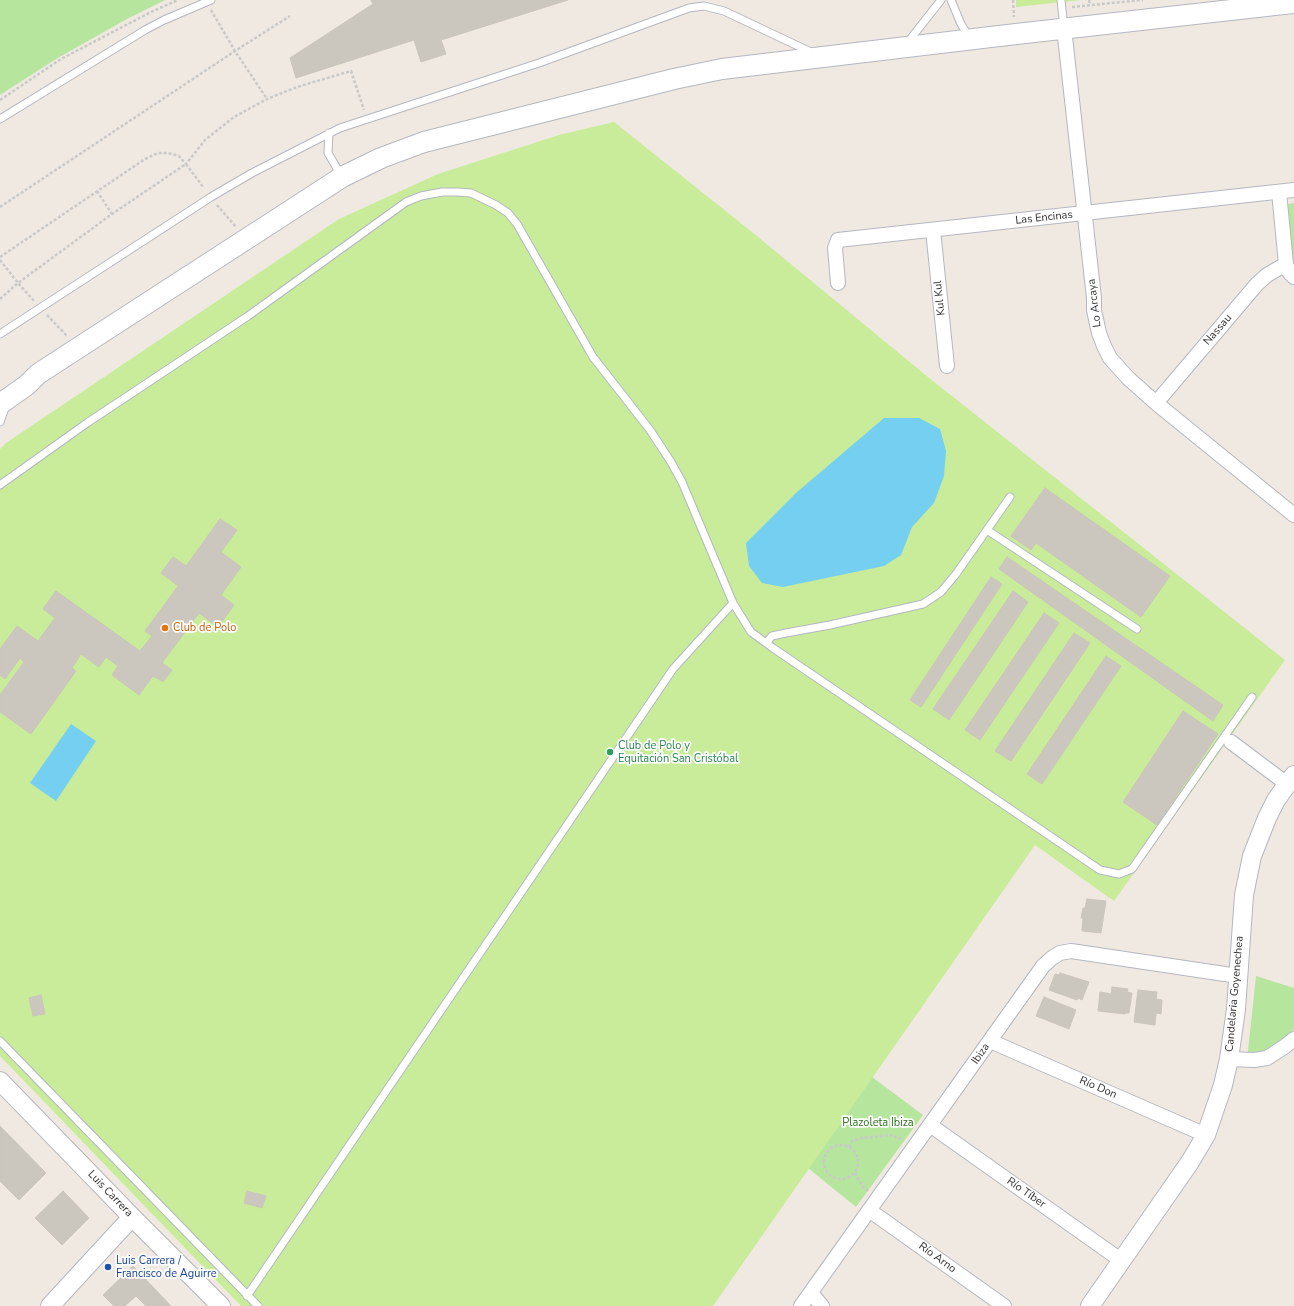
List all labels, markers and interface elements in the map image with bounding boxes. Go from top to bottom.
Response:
street label: Las Encinas [1015,208,1073,228]
street label: Lo Arcaya [1085,278,1105,328]
street label: Kul Kul [932,280,948,316]
street label: Nassau [1201,312,1235,348]
place label: Club de Polo [173,621,236,635]
marker: Club de Polo [160,623,170,633]
place label: Club de Polo y Equitación San Cristóbal [618,739,738,765]
marker: Club de Polo y Equitación San Cristóbal [605,747,615,757]
street label: Candelaria Goyenechea [1223,935,1247,1053]
street label: Ibiza [969,1041,993,1067]
street label: Río Don [1077,1074,1119,1102]
park label: Plazoleta Ibiza [842,1116,914,1130]
street label: Luis Carrera [85,1168,135,1220]
street label: Río Tíber [1004,1175,1048,1211]
street label: Río Arno [916,1240,958,1276]
place label: Luis Carrera / Francisco de Aguirre [116,1254,217,1280]
marker: Luis Carrera / Francisco de Aguirre [103,1262,113,1272]

